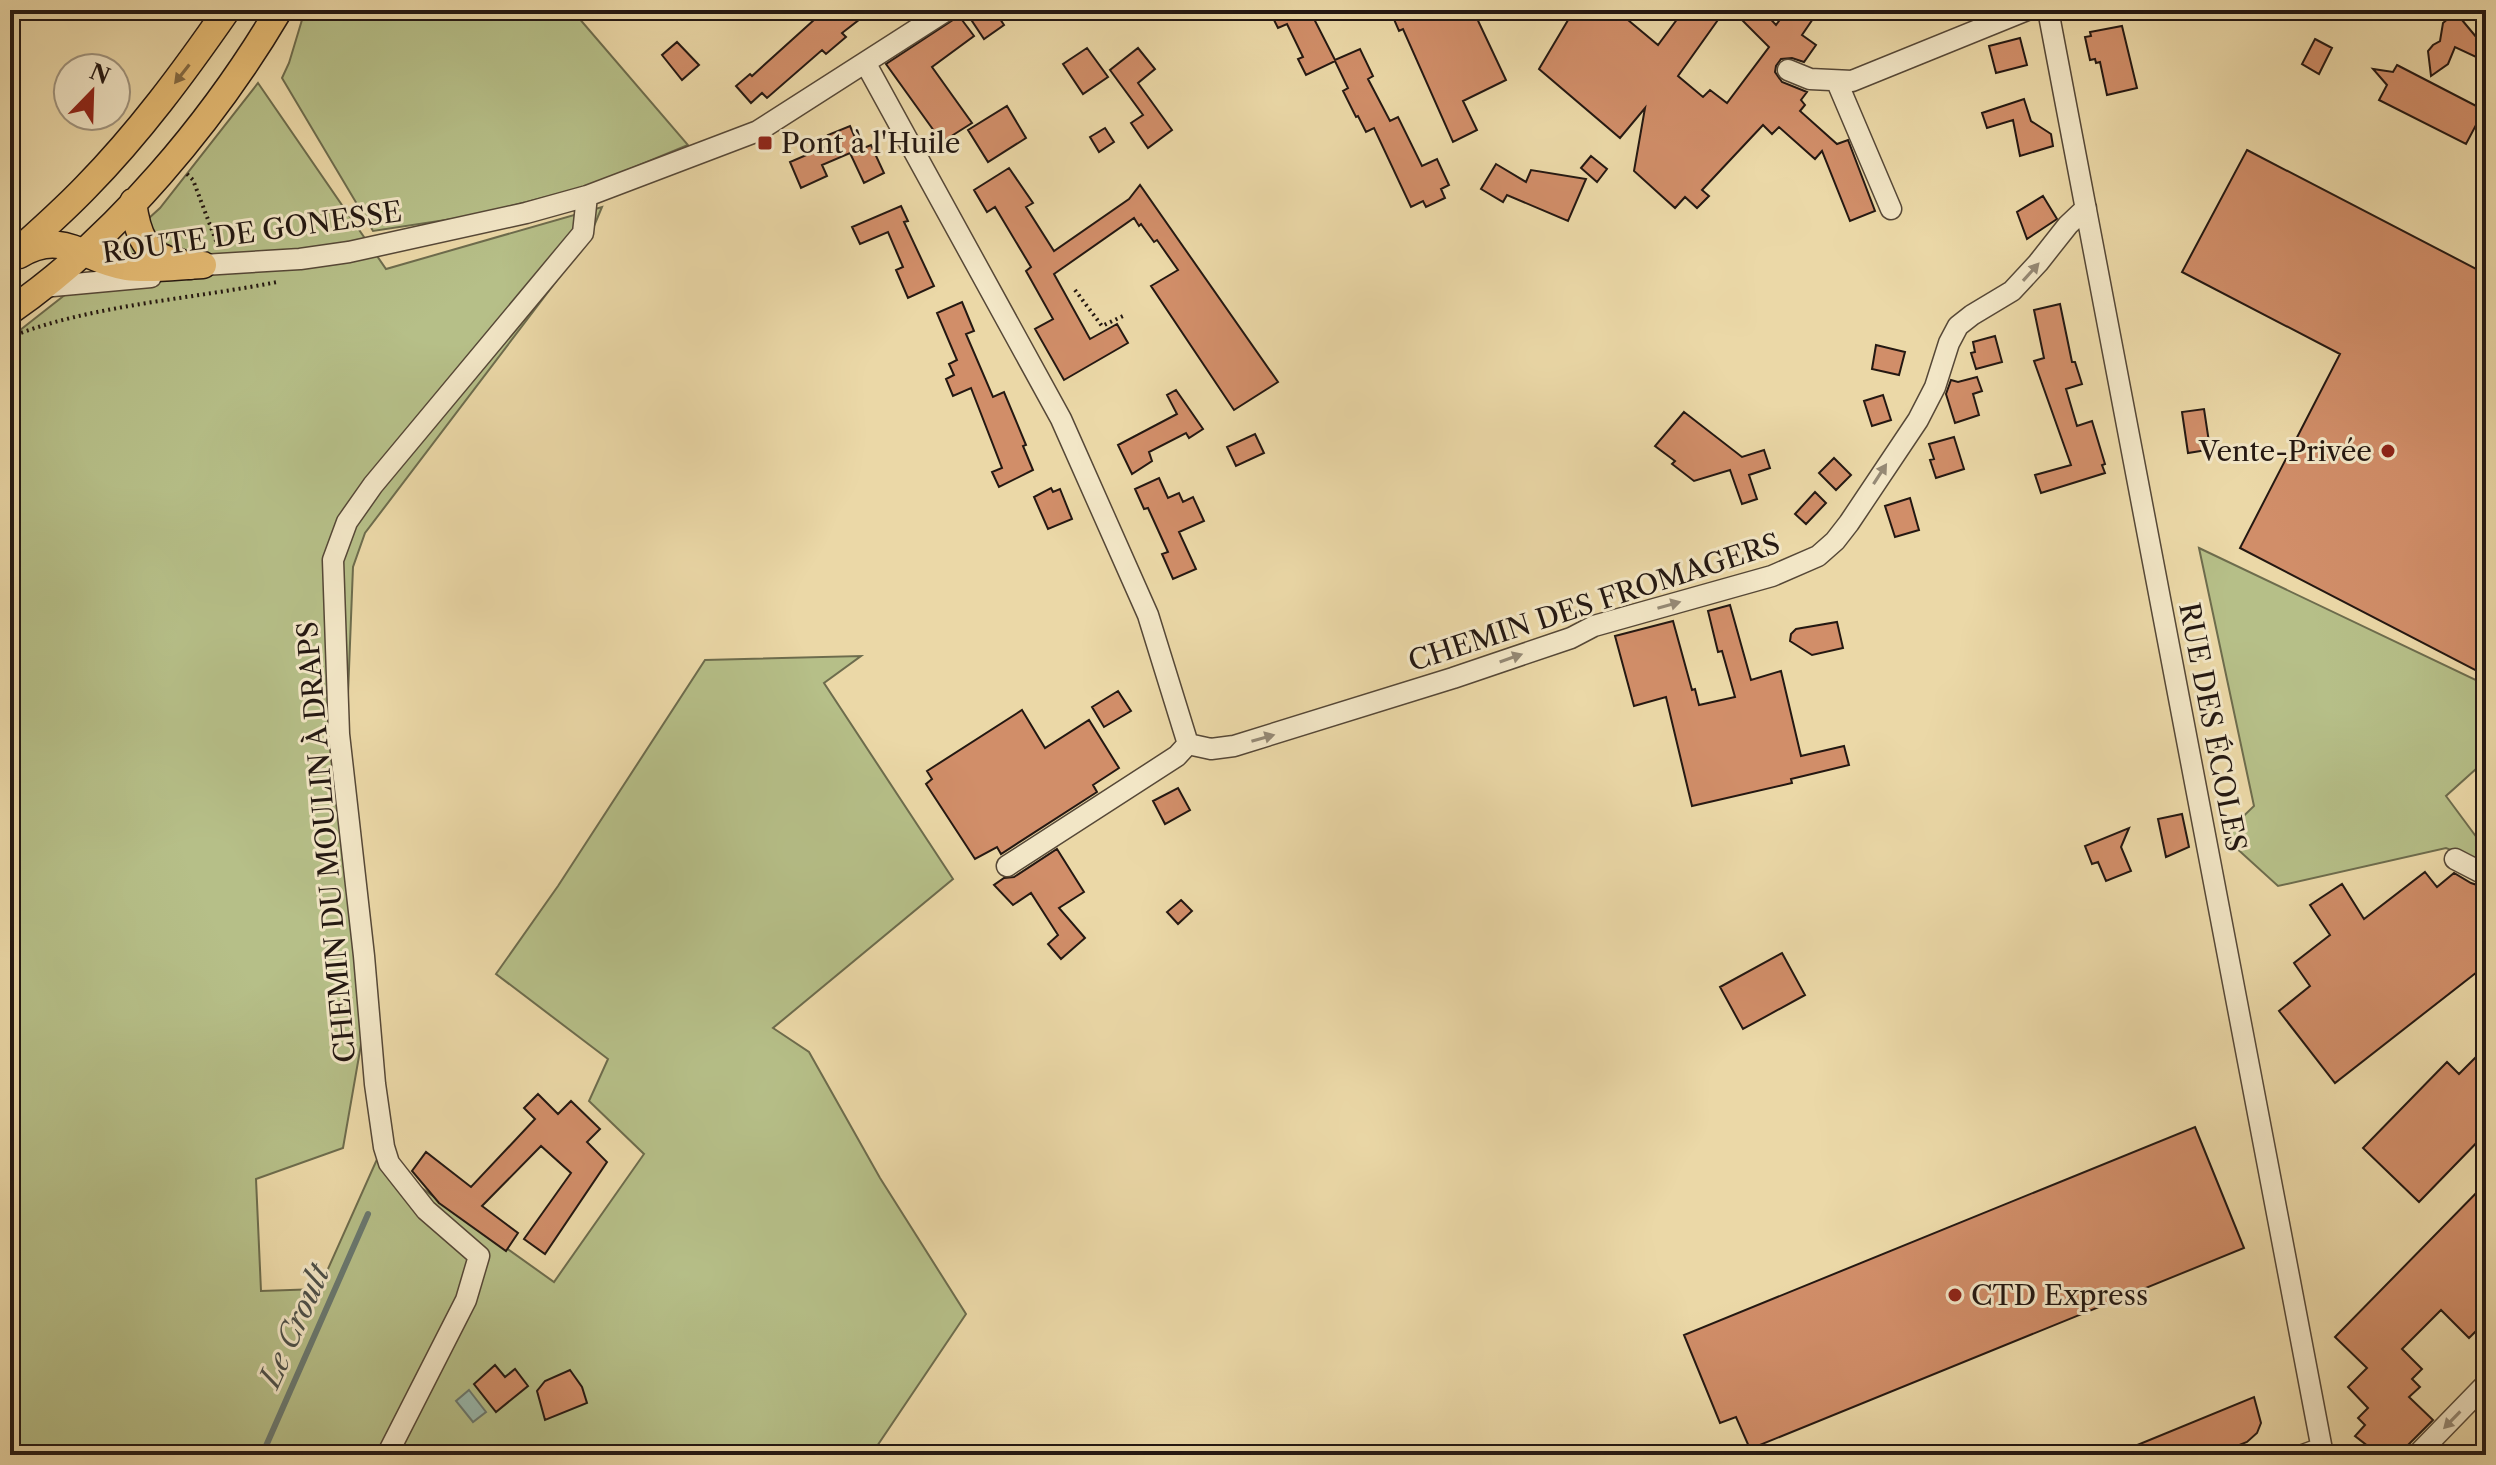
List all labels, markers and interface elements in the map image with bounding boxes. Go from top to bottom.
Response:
north arrow [52,52,132,132]
text: N [86,58,114,90]
one-way arrow [174,64,190,84]
place label: Pont à l'Huile [781,126,960,160]
marker: Pont à l'Huile [756,134,774,152]
street label: ROUTE DE GONESSE [100,194,404,270]
one-way arrow [2021,262,2039,281]
place label: Vente-Privée [2198,434,2372,468]
marker: Vente-Privée [2379,442,2397,460]
one-way arrow [1873,464,1888,485]
street label: CHEMIN DES FROMAGERS [1404,526,1784,678]
one-way arrow [1658,598,1682,611]
street label: RUE DES ÉCOLES [2172,600,2254,854]
street label: CHEMIN DU MOULIN À DRAPS [290,620,362,1064]
one-way arrow [1499,652,1523,664]
one-way arrow [1251,731,1276,743]
water label: Le Croult [250,1257,339,1395]
place label: CTD Express [1971,1278,2148,1312]
marker: CTD Express [1946,1286,1964,1304]
one-way arrow [2443,1410,2461,1429]

